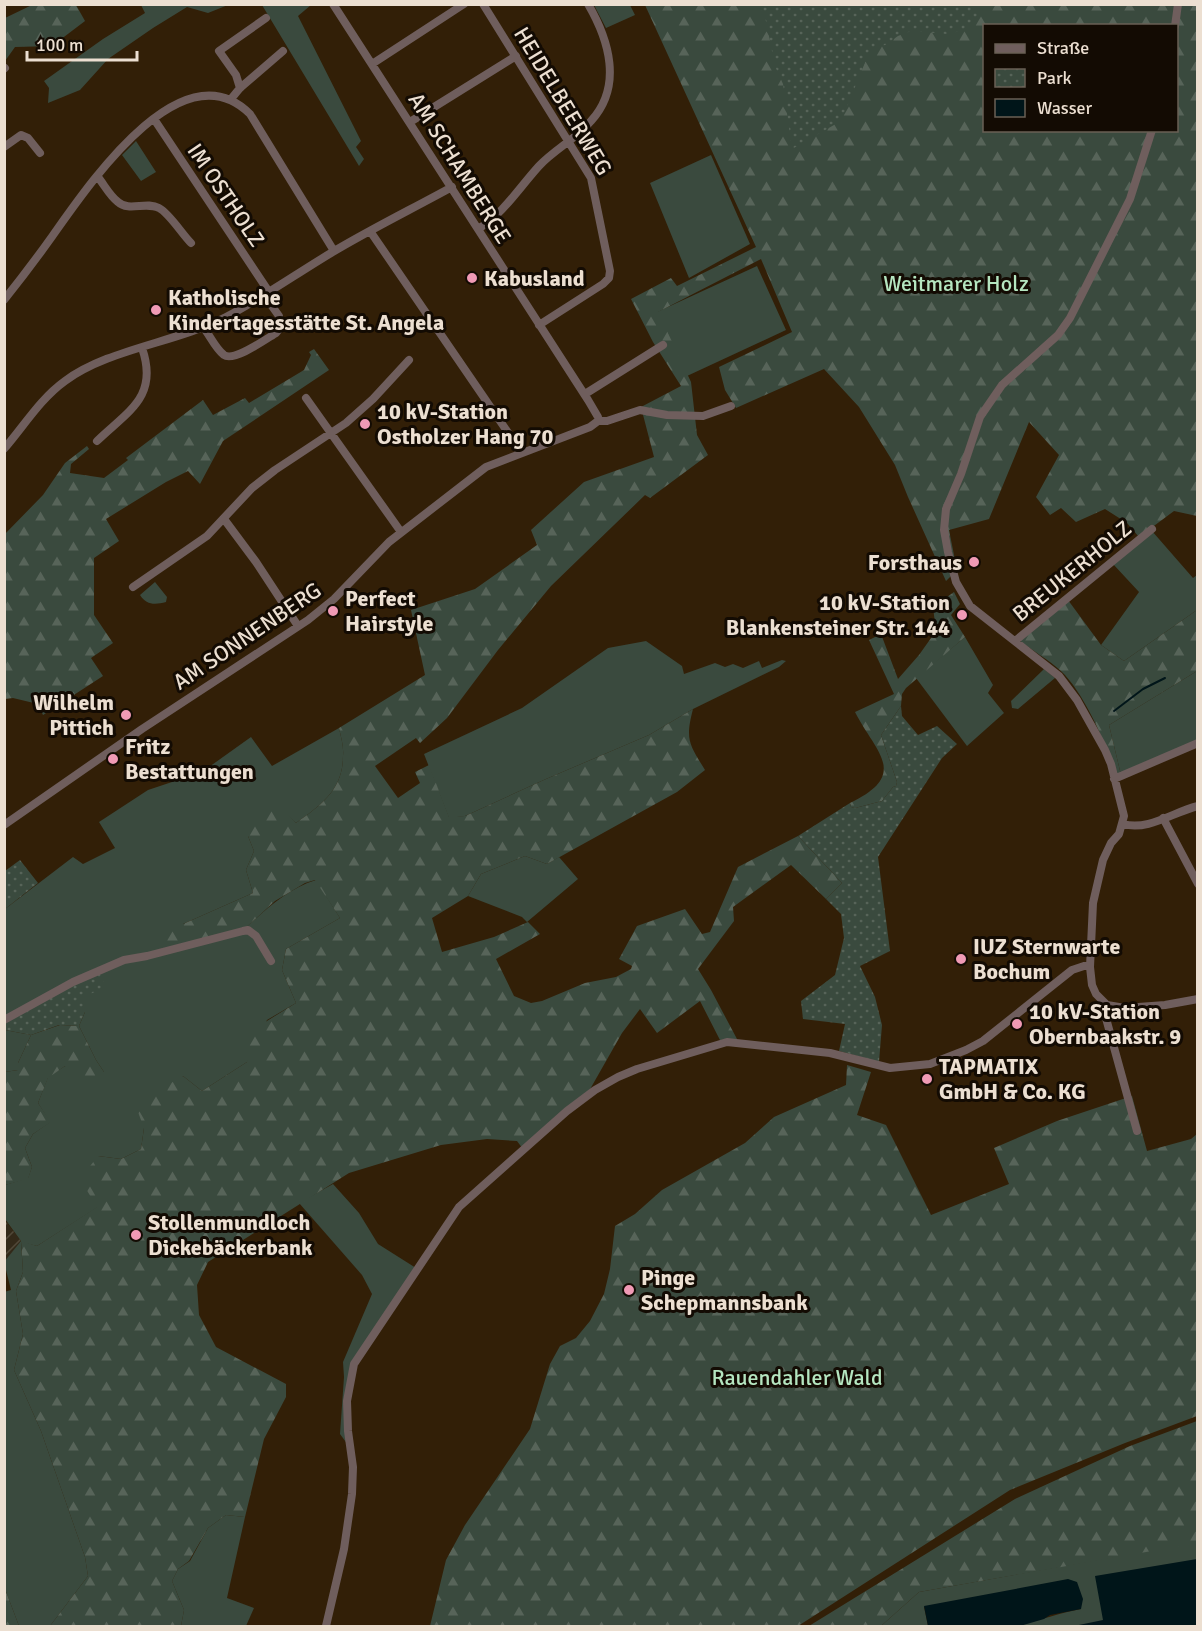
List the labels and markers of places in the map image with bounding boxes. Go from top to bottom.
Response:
place label: Kabusland [484,265,585,292]
marker: Kabusland [465,271,479,285]
place label: Katholische Kindertagesstätte St. Angela [168,284,444,336]
marker: Katholische Kindertagesstätte St. Angela [149,303,163,317]
place label: 10 kV-Station Ostholzer Hang 70 [377,398,553,450]
marker: 10 kV-Station Ostholzer Hang 70 [358,417,372,431]
place label: Forsthaus [868,549,962,576]
marker: Forsthaus [967,555,981,569]
place label: Perfect Hairstyle [345,585,434,637]
place label: 10 kV-Station Blankensteiner Str. 144 [726,589,950,641]
marker: Perfect Hairstyle [326,604,340,618]
marker: 10 kV-Station Blankensteiner Str. 144 [955,608,969,622]
place label: Wilhelm Pittich [33,689,114,741]
marker: Wilhelm Pittich [119,708,133,722]
place label: Fritz Bestattungen [125,733,254,785]
marker: Fritz Bestattungen [106,752,120,766]
place label: IUZ Sternwarte Bochum [973,933,1120,985]
marker: IUZ Sternwarte Bochum [954,952,968,966]
place label: 10 kV-Station Obernbaakstr. 9 [1029,998,1181,1050]
marker: 10 kV-Station Obernbaakstr. 9 [1010,1017,1024,1031]
place label: TAPMATIX GmbH & Co. KG [939,1053,1086,1105]
marker: TAPMATIX GmbH & Co. KG [920,1072,934,1086]
place label: Stollenmundloch Dickebäckerbank [148,1209,313,1261]
marker: Stollenmundloch Dickebäckerbank [129,1228,143,1242]
place label: Pinge Schepmannsbank [641,1264,808,1316]
marker: Pinge Schepmannsbank [622,1283,636,1297]

